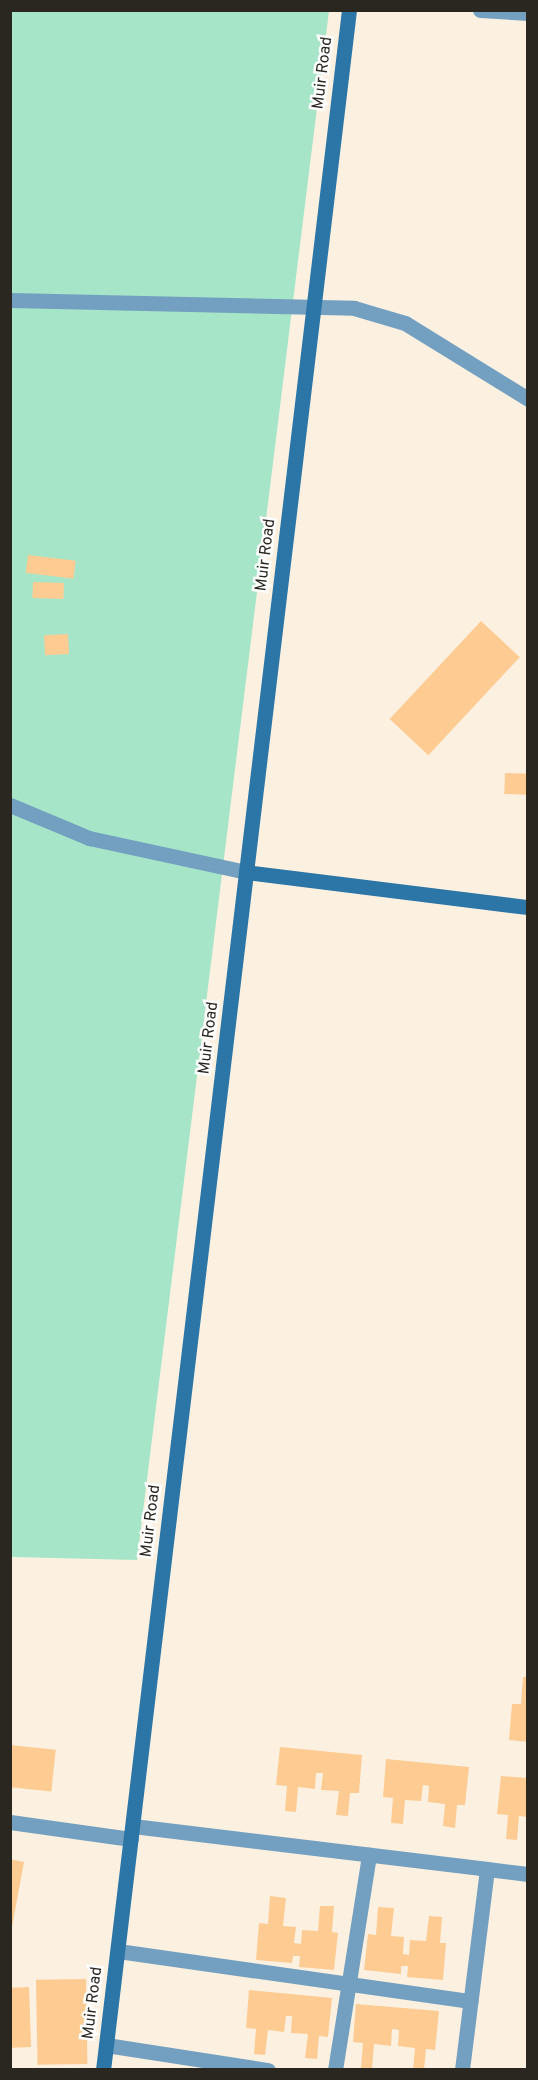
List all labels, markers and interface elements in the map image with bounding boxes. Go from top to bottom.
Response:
street label: Muir Road [309,36,337,110]
street label: Muir Road [252,518,280,592]
street label: Muir Road [195,1001,223,1075]
street label: Muir Road [137,1484,165,1558]
street label: Muir Road [79,1966,107,2040]

